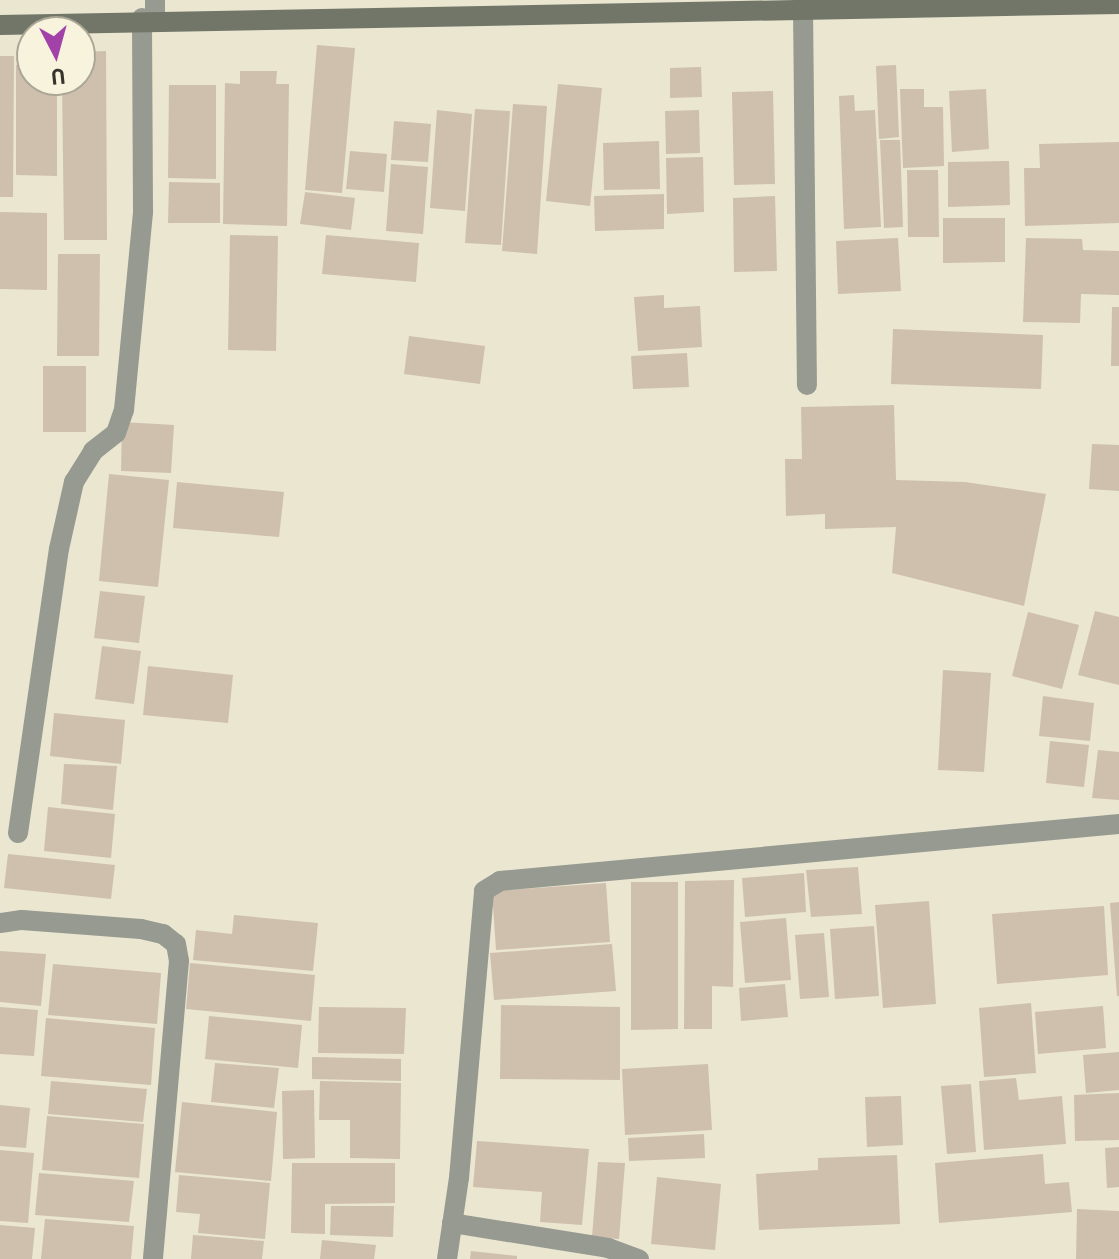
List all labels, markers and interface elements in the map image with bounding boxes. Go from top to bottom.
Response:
north arrow [16,16,96,96]
text: U [50,64,67,92]

